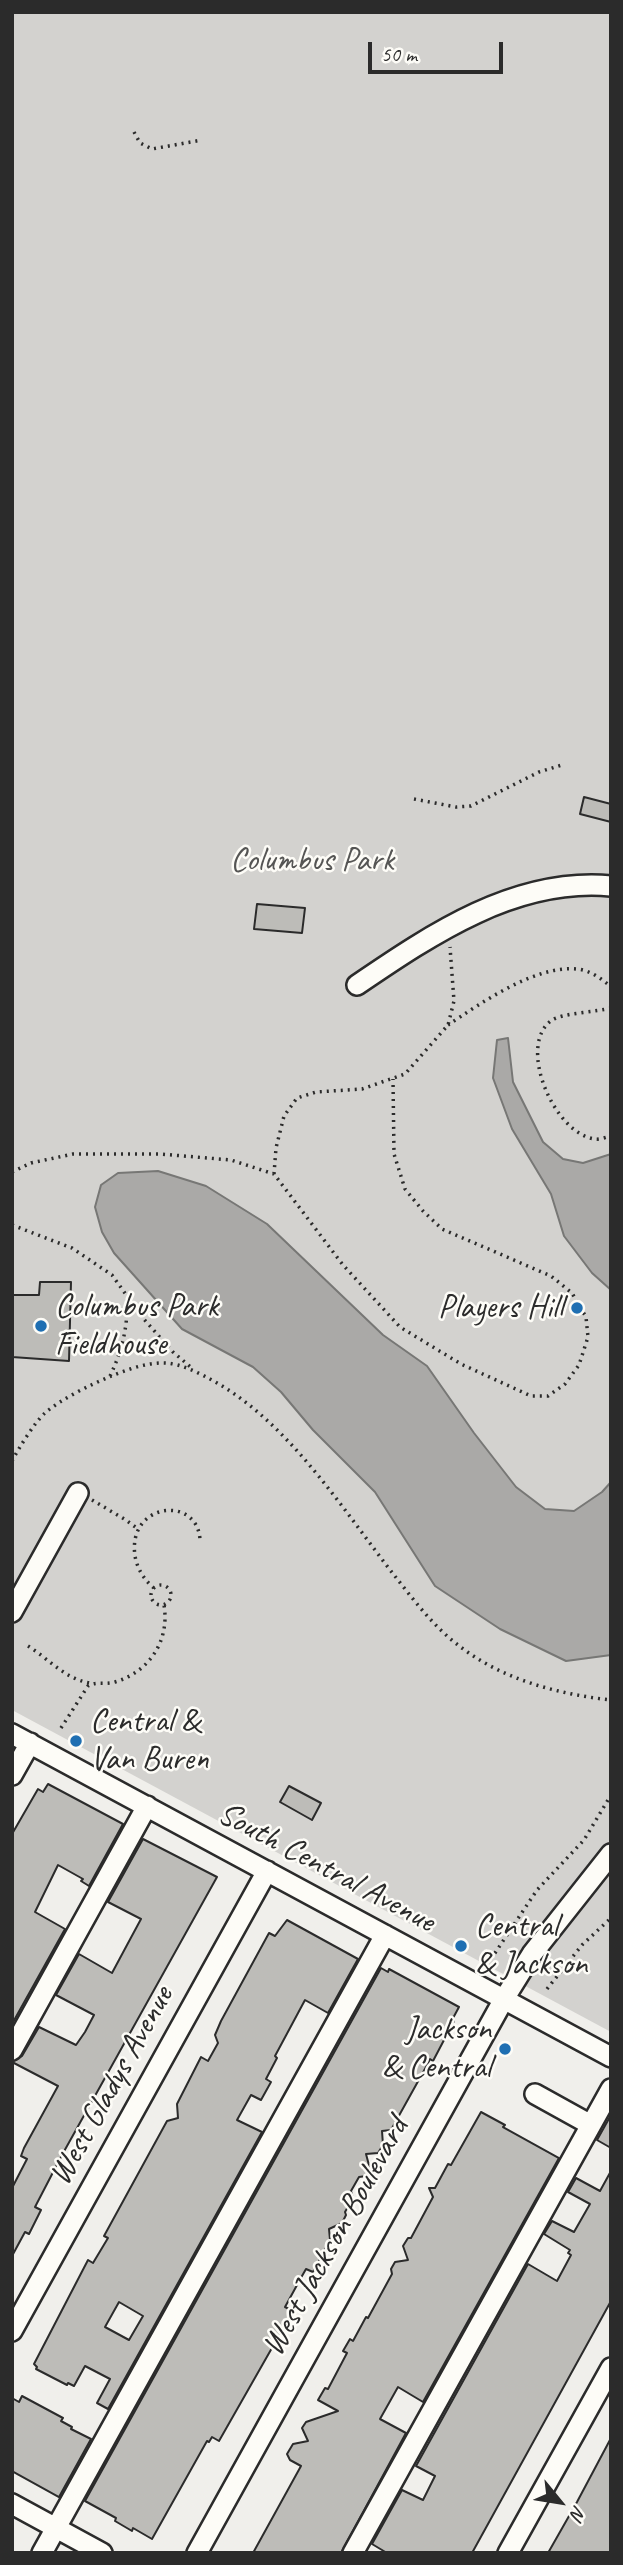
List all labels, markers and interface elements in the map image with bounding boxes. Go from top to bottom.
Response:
scale bar [371,28,506,72]
text: 50 m [381,41,417,67]
park label: Columbus Park [230,841,394,881]
place label: Columbus Park Fieldhouse [55,1287,218,1365]
place label: Players Hill [438,1288,563,1328]
marker: Players Hill [569,1300,585,1316]
marker: Columbus Park Fieldhouse [33,1318,49,1334]
place label: Central & Van Buren [90,1702,209,1780]
marker: Central & Van Buren [68,1733,84,1749]
street label: South Central Avenue [211,1794,441,1942]
place label: Central & Jackson [475,1907,587,1985]
marker: Central & Jackson [453,1938,469,1954]
street label: West Gladys Avenue [41,1980,183,2192]
place label: Jackson & Central [382,2010,491,2088]
marker: Jackson & Central [497,2041,513,2057]
street label: West Jackson Boulevard [254,2111,418,2363]
north arrow [525,2467,595,2537]
text: N [565,2501,592,2524]

